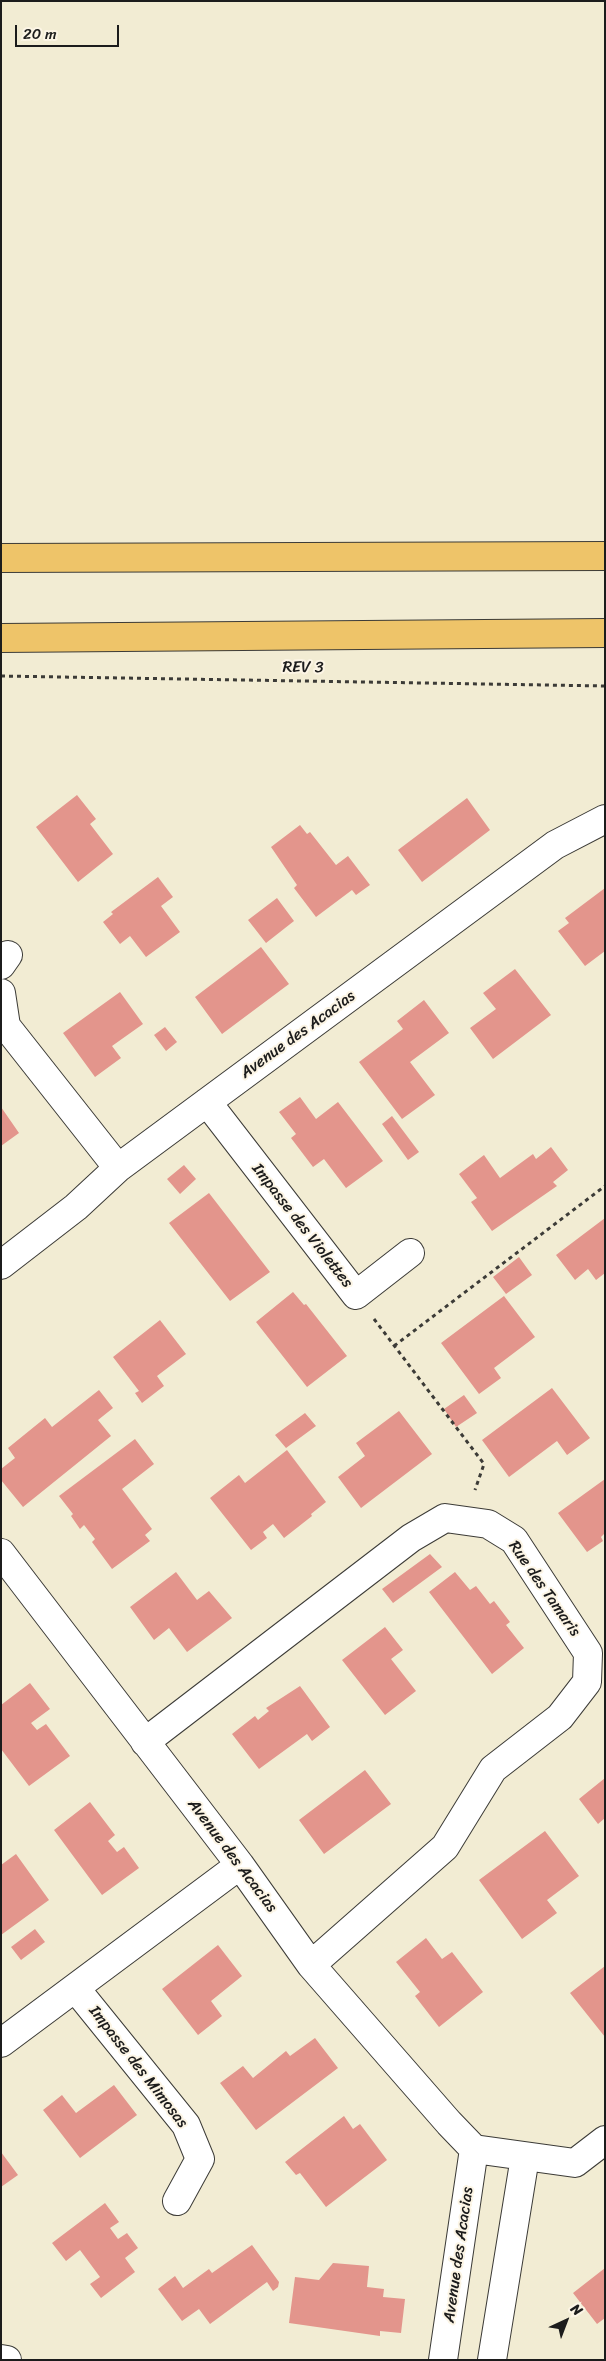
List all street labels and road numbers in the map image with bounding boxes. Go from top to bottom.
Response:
street label: REV 3 [282,658,324,678]
street label: Avenue des Acacias [237,987,359,1083]
street label: Impasse des Violettes [247,1160,357,1292]
street label: Rue des Tamaris [504,1538,584,1640]
street label: Avenue des Acacias [183,1796,281,1916]
street label: Impasse des Mimosas [84,2002,192,2132]
street label: Avenue des Acacias [440,2186,478,2324]

